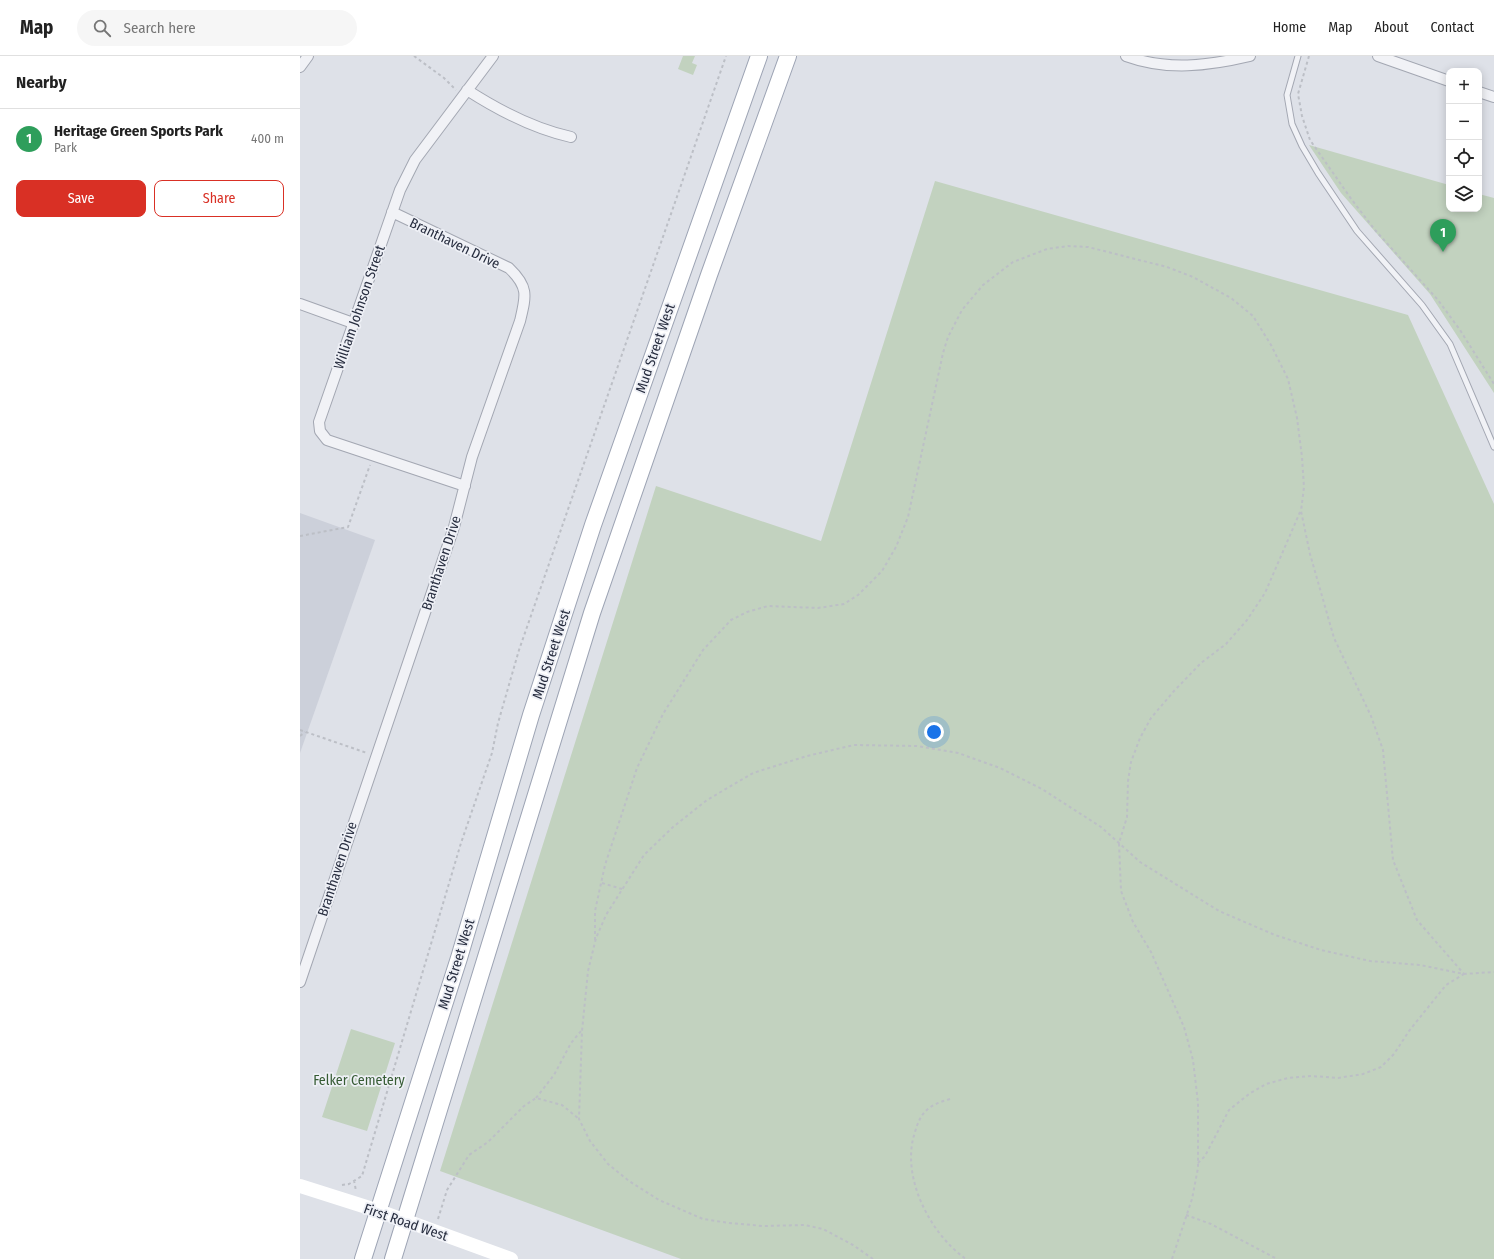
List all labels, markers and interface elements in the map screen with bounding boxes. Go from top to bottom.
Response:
search box [77,10,357,46]
text: Map [20,16,53,39]
icon: search [91,17,113,39]
text: Search here [123,19,196,37]
text: Home [1273,19,1306,36]
text: Map [1328,19,1352,36]
text: About [1374,19,1409,36]
text: Contact [1431,19,1474,36]
map controls [1446,68,1482,212]
button: + [1446,68,1482,104]
text: Nearby [16,72,67,93]
button: − [1446,104,1482,140]
text: Heritage Green Sports Park [54,122,223,140]
text: 1 [26,131,32,146]
text: 400 m [251,131,284,146]
text: Park [54,140,77,155]
button: locate [1446,140,1482,176]
button: layers [1446,176,1482,212]
button: Save [16,180,146,217]
button: Share [154,180,284,217]
street label: Branthaven Drive [407,214,503,273]
pin: 1 [1430,219,1456,252]
street label: William Johnson Street [330,242,389,371]
street label: Mud Street West [632,301,679,395]
street label: Branthaven Drive [418,514,465,613]
street label: Mud Street West [529,607,574,701]
your location [924,722,944,742]
street label: Branthaven Drive [314,820,361,919]
street label: Mud Street West [435,917,478,1011]
park label: Felker Cemetery [313,1072,406,1089]
street label: First Road West [362,1200,451,1245]

